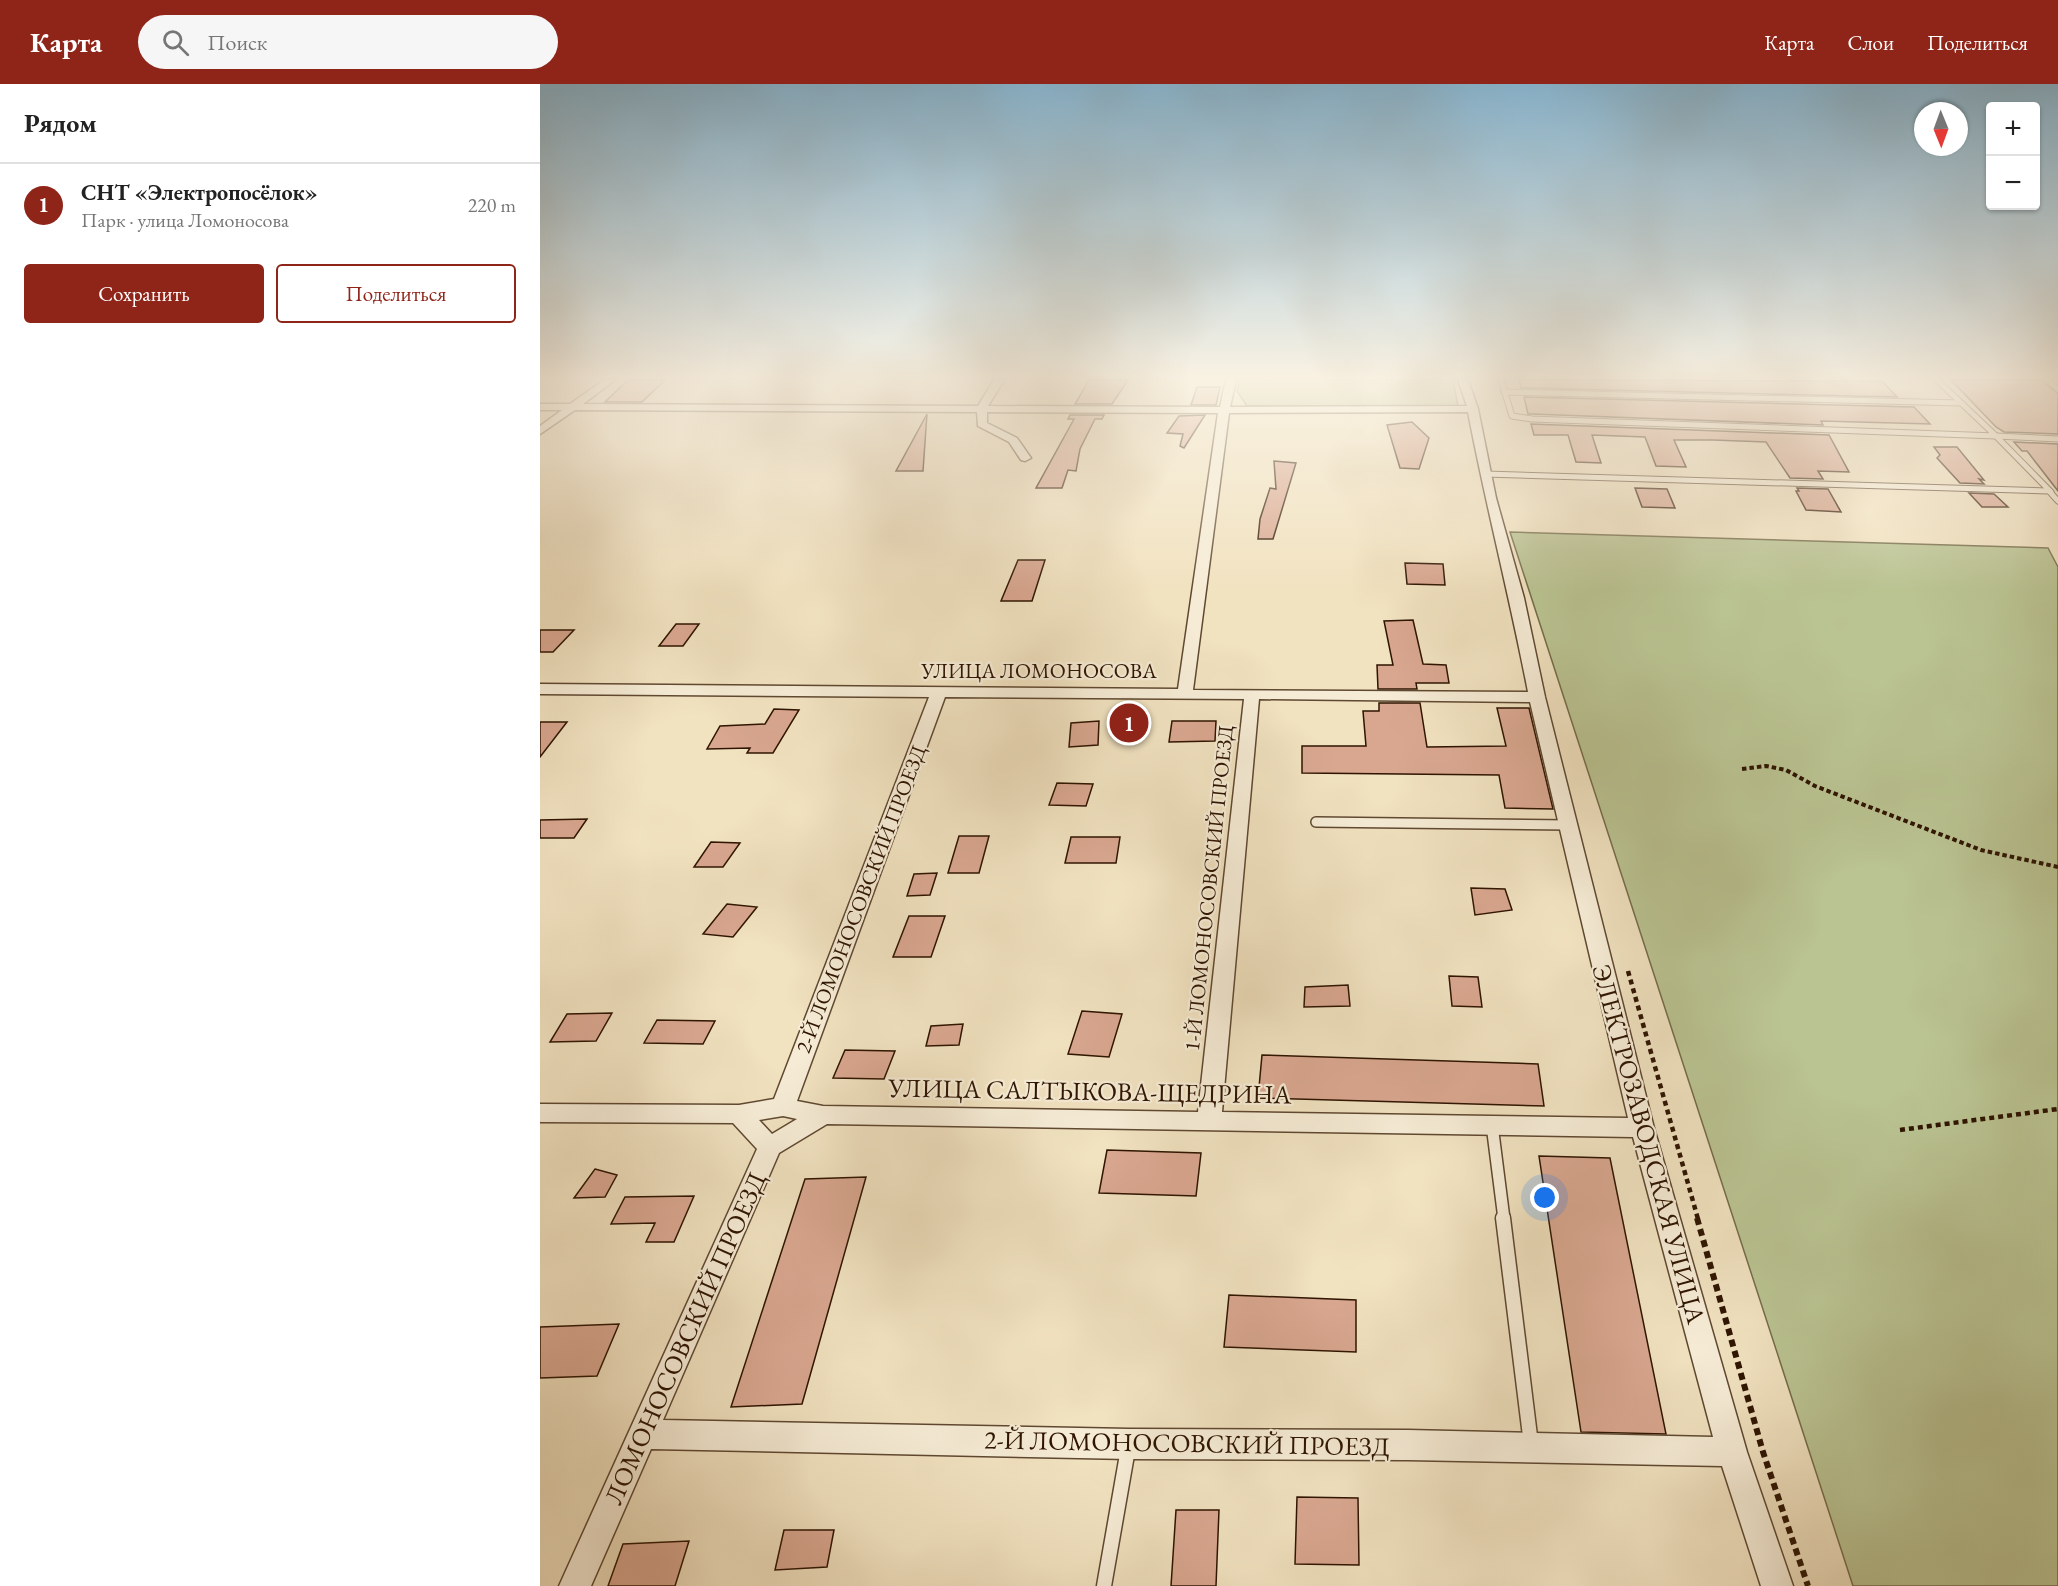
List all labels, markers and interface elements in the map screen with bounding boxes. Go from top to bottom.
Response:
search box [138,15,558,69]
text: Карта [30,24,102,60]
icon: search [159,26,192,59]
text: Поиск [207,28,267,57]
text: Карта [1764,29,1814,56]
text: Слои [1847,29,1894,56]
text: Поделиться [1927,29,2028,56]
north arrow [1914,102,1968,156]
map controls [1986,102,2040,210]
button: + [1986,102,2040,156]
text: Рядом [24,106,97,140]
button: − [1986,156,2040,210]
text: СНТ «Электропосёлок» [81,178,317,207]
text: 1 [38,192,49,218]
text: 220 m [468,192,516,218]
text: Парк · улица Ломоносова [81,207,289,233]
button: Сохранить [24,264,264,323]
button: Поделиться [276,264,516,323]
street label: УЛИЦА ЛОМОНОСОВА [920,657,1157,684]
pin: 1 [1110,700,1148,746]
street label: 1-Й ЛОМОНОСОВСКИЙ ПРОЕЗД [1178,724,1239,1052]
street label: 2-Й ЛОМОНОСОВСКИЙ ПРОЕЗД [789,741,932,1057]
street label: ЭЛЕКТРОЗАВОДСКАЯ УЛИЦА [1585,960,1714,1328]
street label: УЛИЦА САЛТЫКОВА-ЩЕДРИНА [887,1070,1293,1112]
street label: ЛОМОНОСОВСКИЙ ПРОЕЗД [596,1167,774,1509]
your location [1530,1183,1559,1212]
street label: 2-Й ЛОМОНОСОВСКИЙ ПРОЕЗД [984,1422,1390,1464]

